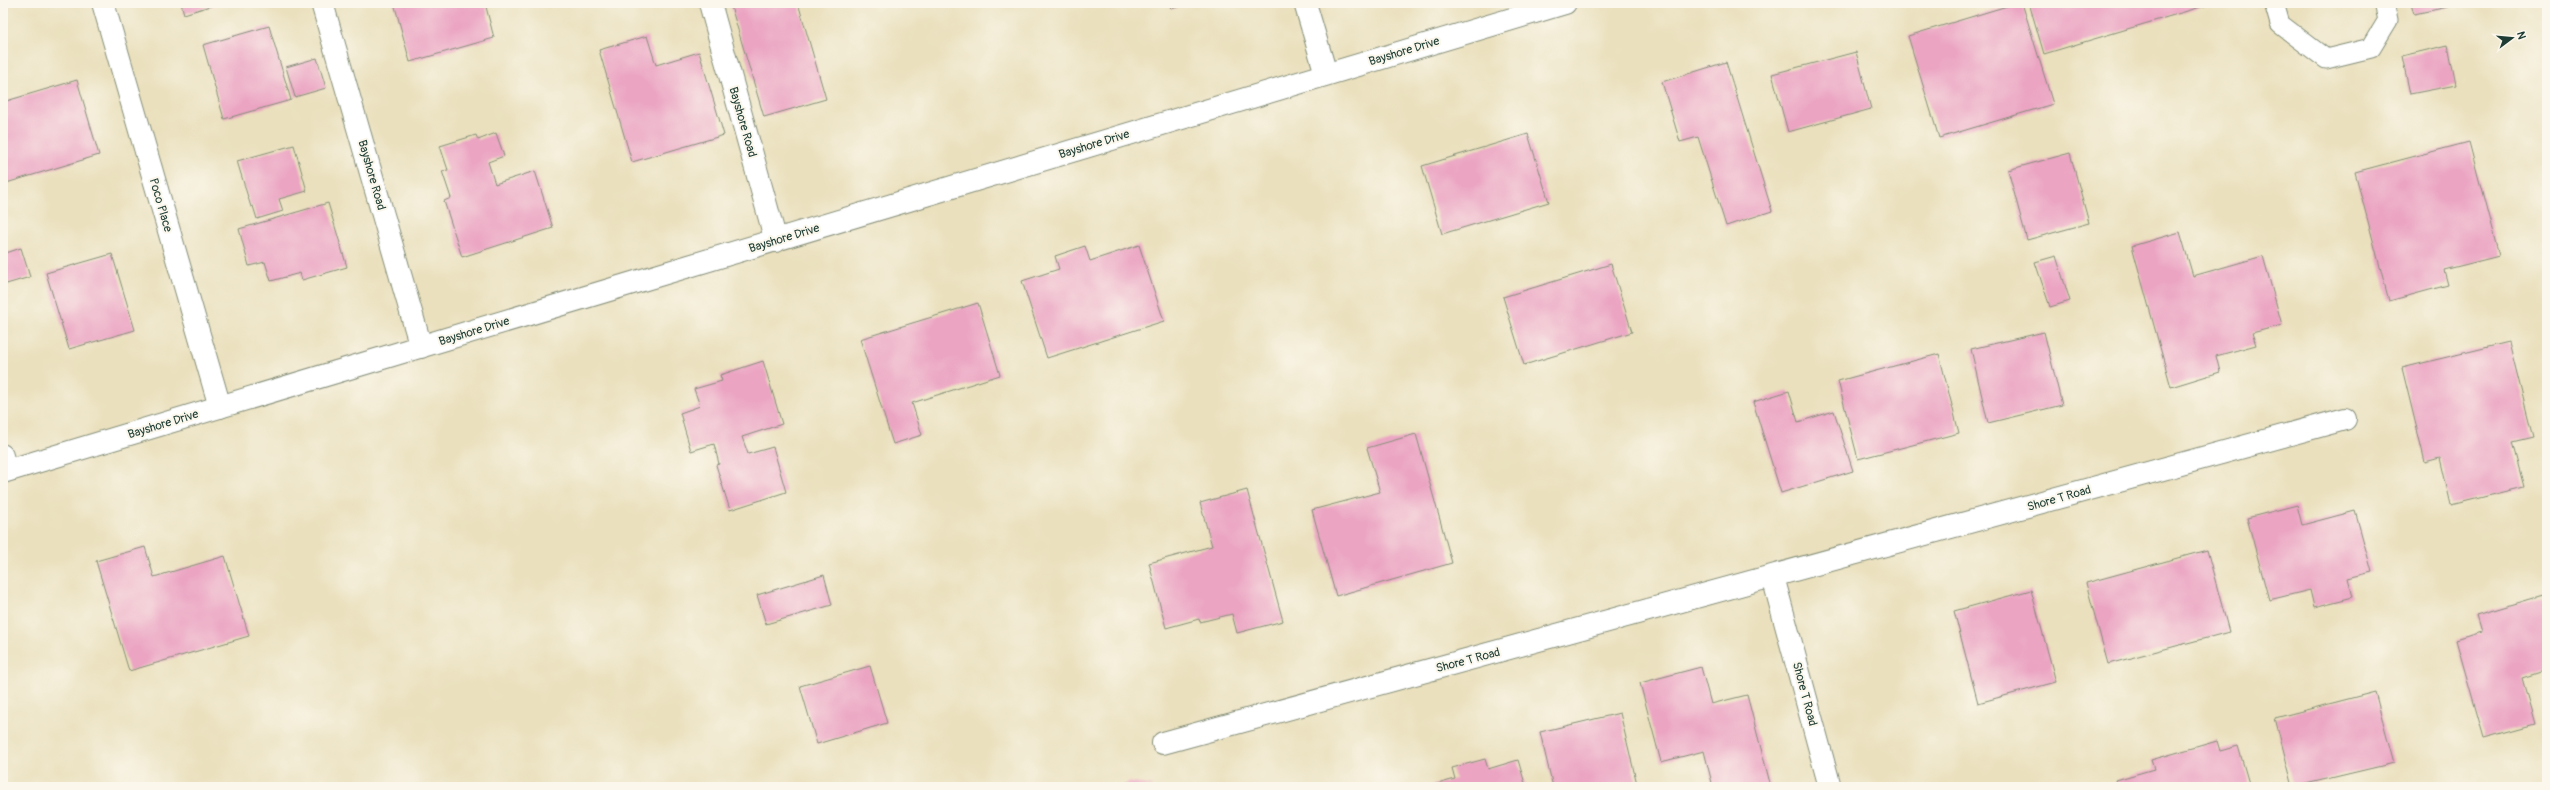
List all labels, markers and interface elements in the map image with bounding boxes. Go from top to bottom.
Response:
north arrow [2492,18,2532,58]
text: N [2514,30,2529,41]
street label: Bayshore Drive [1367,34,1441,69]
street label: Bayshore Road [725,85,760,159]
street label: Bayshore Drive [1057,127,1131,162]
street label: Bayshore Road [354,138,389,212]
street label: Poco Place [146,176,175,234]
street label: Bayshore Drive [747,221,821,256]
street label: Bayshore Drive [437,314,511,349]
street label: Bayshore Drive [126,407,200,442]
street label: Shore T Road [2025,482,2093,515]
street label: Shore T Road [1434,645,1502,676]
street label: Shore T Road [1789,660,1820,728]

